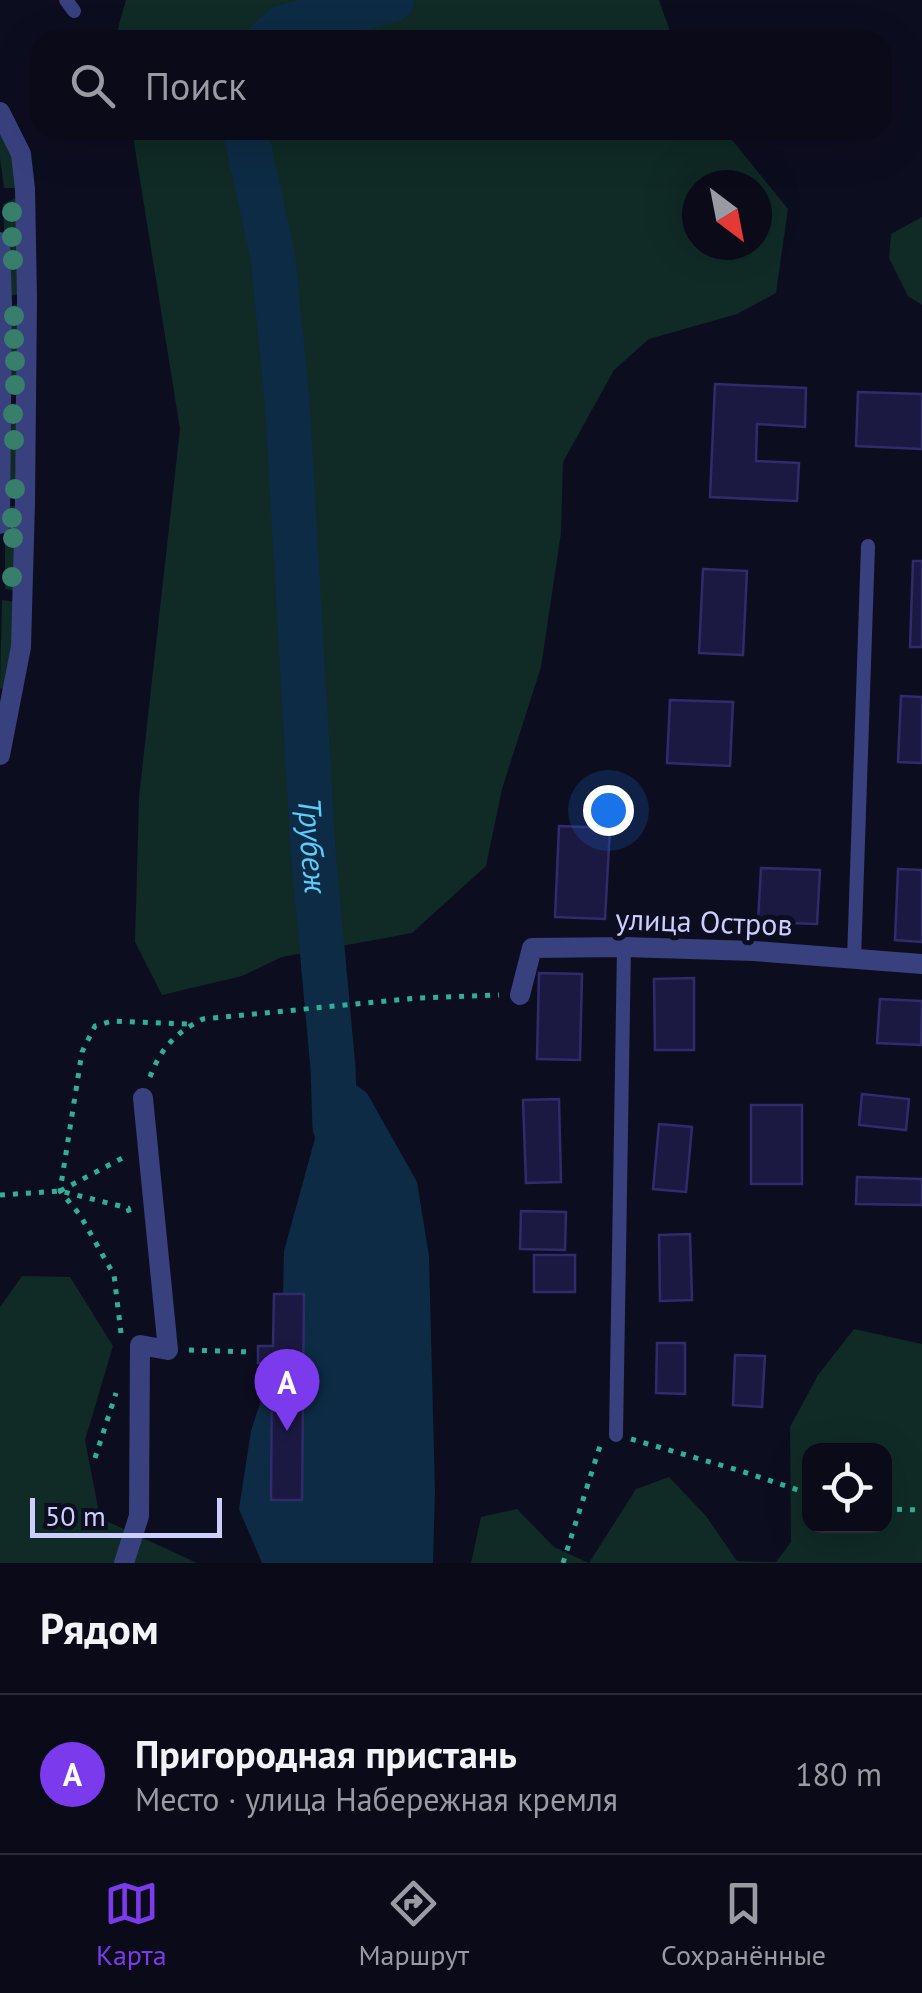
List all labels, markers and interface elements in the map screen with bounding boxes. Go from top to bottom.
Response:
search box [30,30,892,140]
icon: search [65,58,120,113]
text: Поиск [145,61,246,110]
north arrow [682,170,772,260]
your location [583,785,634,836]
water label: Трубеж [289,796,338,897]
street label: улица Остров [615,898,793,944]
pin: A [254,1348,320,1431]
map controls [802,1443,892,1533]
button: locate [802,1443,892,1533]
scale bar [30,1493,222,1538]
text: 50 m [45,1497,106,1534]
text: Рядом [40,1601,159,1656]
text: Пригородная пристань [135,1729,517,1778]
text: A [63,1753,82,1795]
text: 180 m [795,1753,882,1795]
text: Место · улица Набережная кремля [135,1778,618,1820]
tab: Карта [96,1876,167,1973]
tab: Маршрут [358,1876,469,1973]
tab: Сохранённые [661,1876,826,1973]

